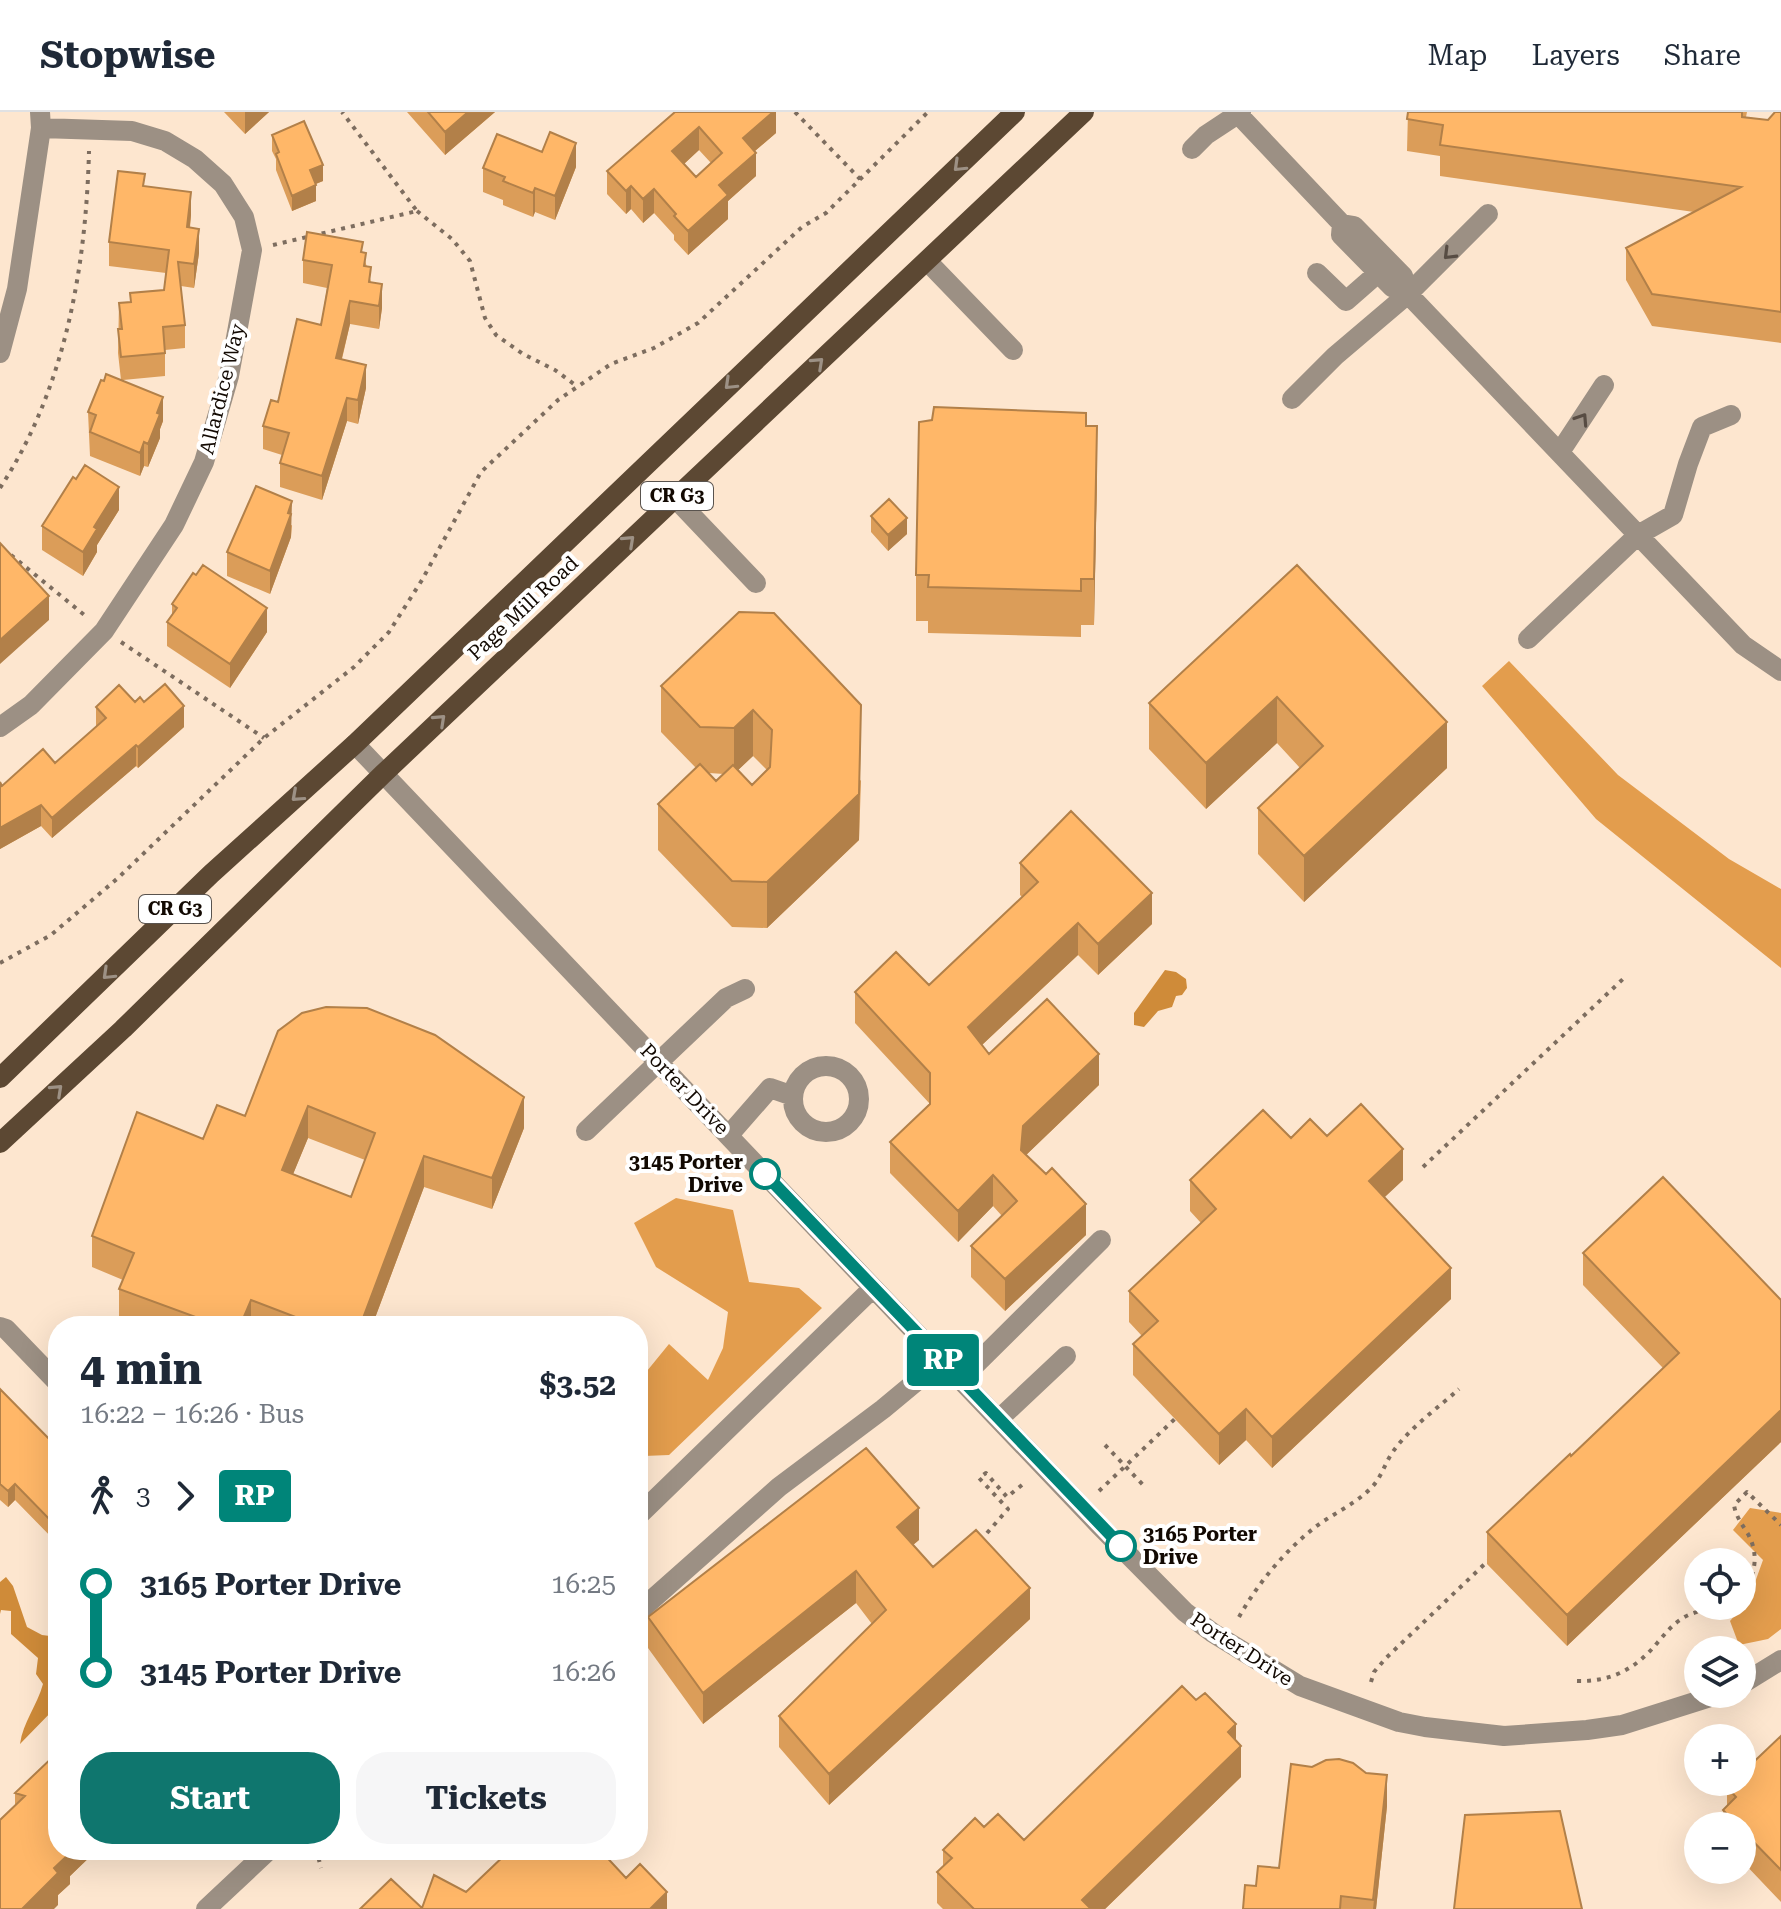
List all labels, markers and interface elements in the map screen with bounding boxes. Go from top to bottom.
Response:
text: Stopwise [40,33,216,77]
text: Map [1428,39,1487,72]
text: Layers [1531,39,1620,72]
text: Share [1664,39,1741,72]
one-way arrow [954,156,968,171]
one-way arrow [1443,245,1458,259]
street label: Allardice Way [194,321,250,457]
one-way arrow [809,359,824,373]
one-way arrow [725,375,739,389]
one-way arrow [1572,413,1587,427]
road number: CR G3 [641,482,713,510]
one-way arrow [620,536,634,551]
street label: Page Mill Road [463,551,583,665]
one-way arrow [431,715,445,729]
one-way arrow [292,787,306,802]
road number: CR G3 [139,895,211,923]
one-way arrow [102,965,117,979]
street label: Porter Drive [636,1039,734,1139]
one-way arrow [48,1084,62,1099]
place label: 3145 Porter Drive [629,1150,743,1197]
marker: 3145 Porter Drive [750,1159,780,1189]
line badge: RP [907,1334,979,1386]
text: 4 min [80,1343,202,1395]
text: RP [923,1343,963,1376]
text: $3.52 [539,1367,616,1402]
text: 16:22 – 16:26 · Bus [80,1399,304,1429]
icon: walk [80,1474,124,1518]
icon: forward [163,1474,207,1518]
text: RP [235,1479,275,1512]
text: 3 [136,1481,151,1511]
place label: 3165 Porter Drive [1143,1522,1257,1569]
marker: 3165 Porter Drive [1106,1531,1136,1561]
map controls [1684,1548,1756,1884]
button: locate [1684,1548,1756,1620]
text: 3165 Porter Drive [140,1567,401,1602]
text: 16:25 [551,1569,616,1599]
street label: Porter Drive [1186,1607,1298,1691]
button: layers [1684,1636,1756,1708]
text: 3145 Porter Drive [140,1655,401,1690]
text: 16:26 [551,1657,616,1687]
button: + [1684,1724,1756,1796]
button: Start [80,1752,340,1844]
button: Tickets [356,1752,616,1844]
button: − [1684,1812,1756,1884]

